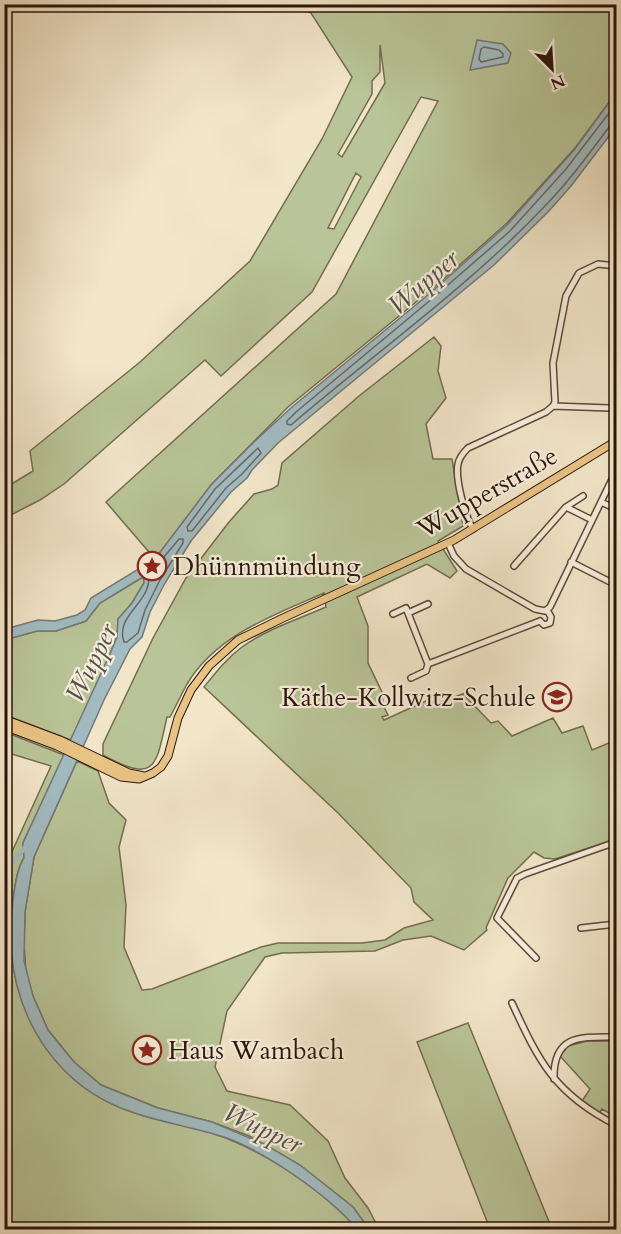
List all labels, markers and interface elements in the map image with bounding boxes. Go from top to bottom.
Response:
north arrow [522,39,582,99]
text: N [547,69,569,95]
water label: Wupper [380,240,468,324]
street label: Wupperstraße [410,438,564,547]
place label: Dhünnmündung [173,549,361,584]
place icon: Dhünnmündung [136,550,168,582]
water label: Wupper [57,617,127,709]
place label: Käthe-Kollwitz-Schule [281,680,536,715]
school or university icon: Käthe-Kollwitz-Schule [541,681,573,713]
place label: Haus Wambach [168,1033,344,1068]
place icon: Haus Wambach [131,1034,163,1066]
water label: Wupper [217,1094,309,1163]

